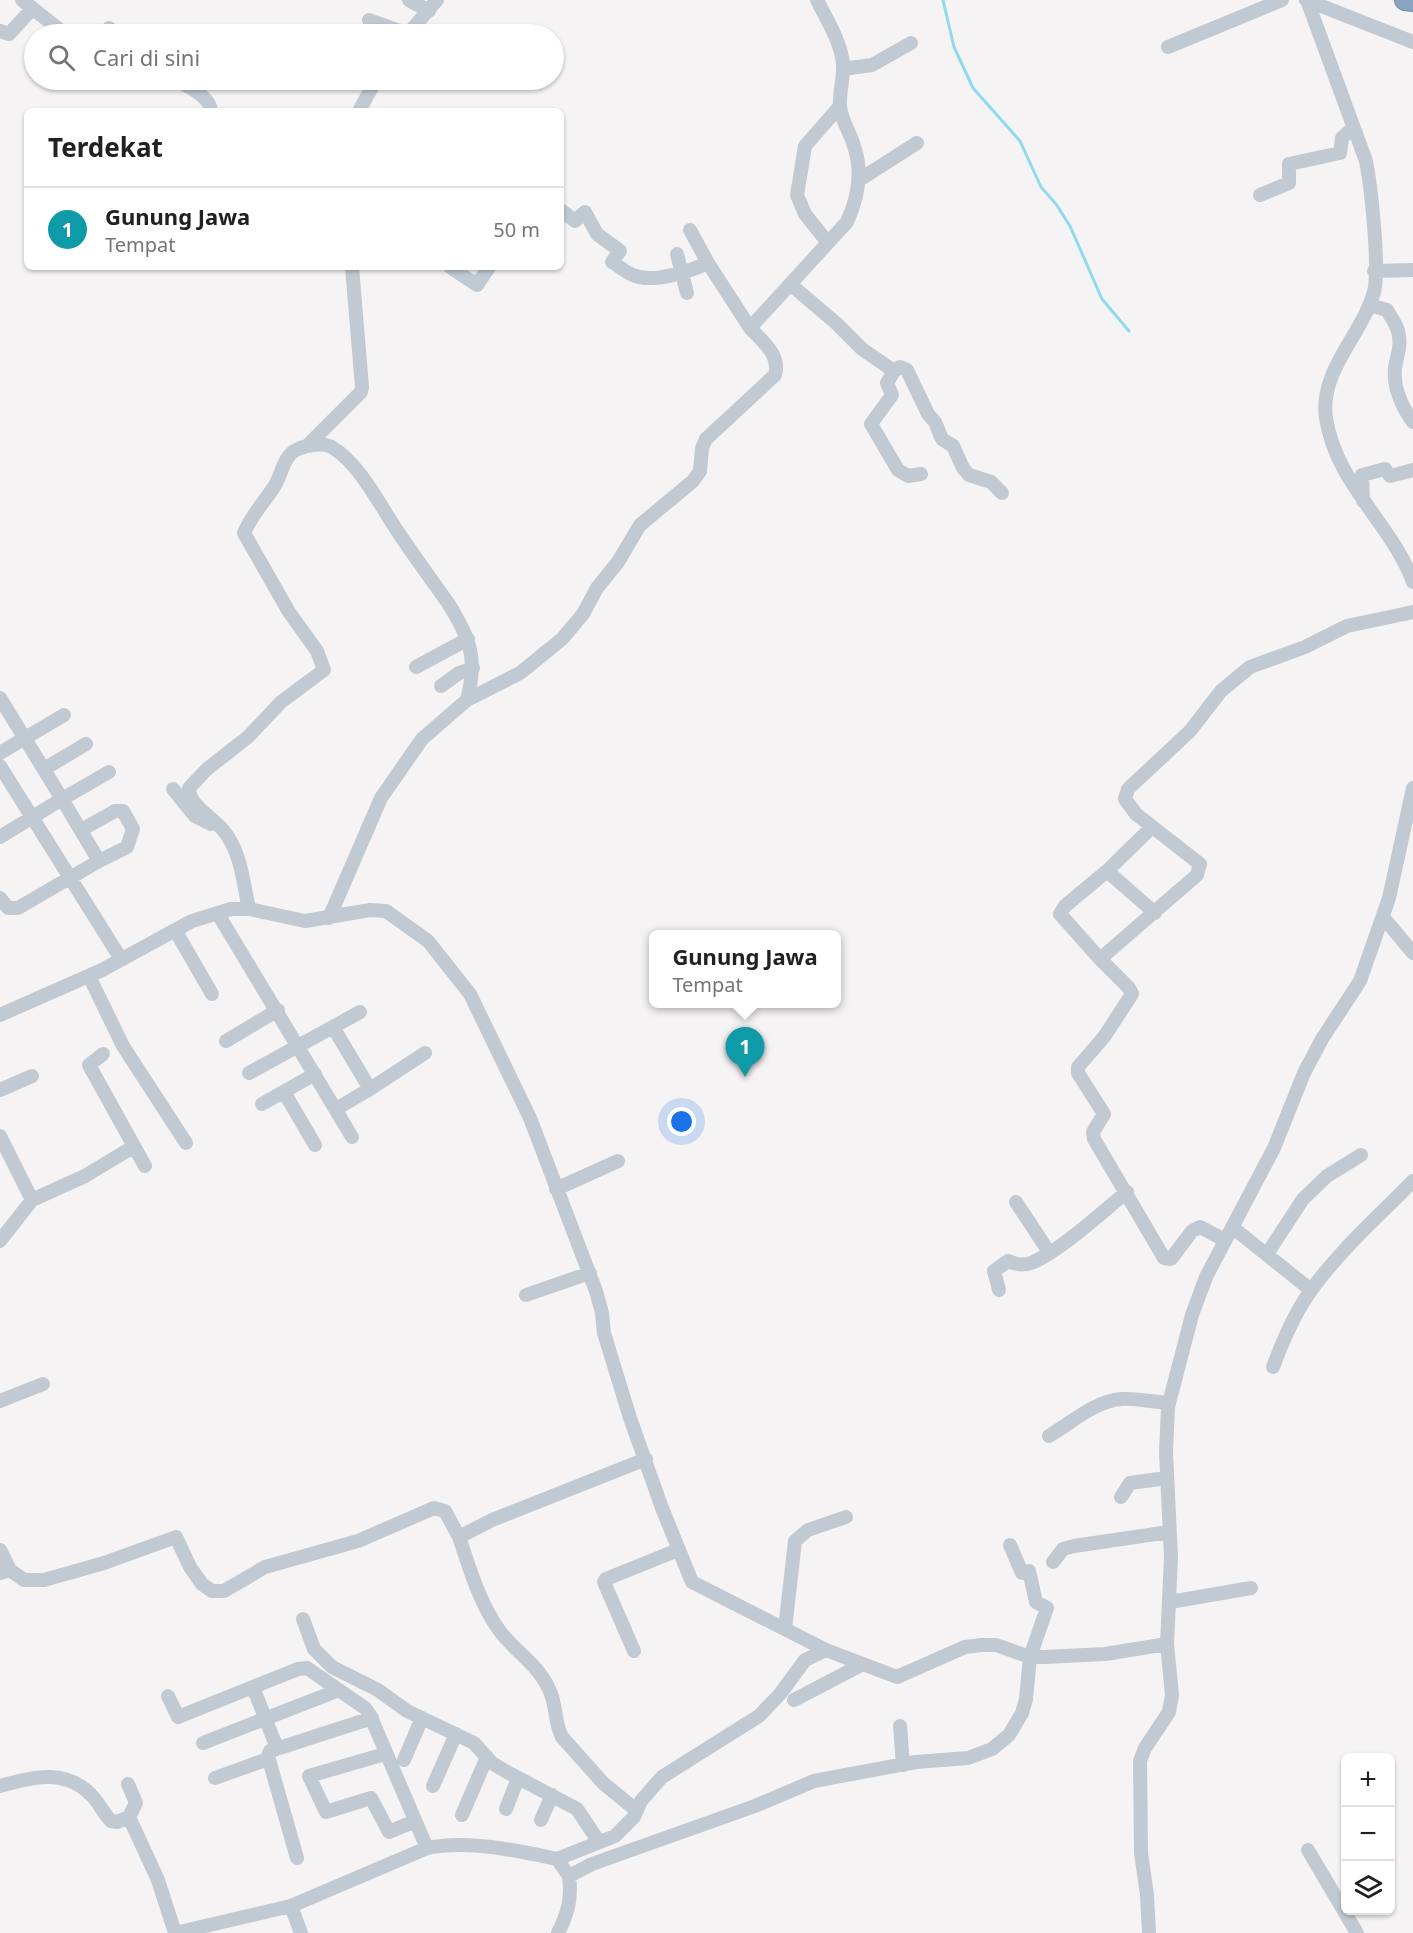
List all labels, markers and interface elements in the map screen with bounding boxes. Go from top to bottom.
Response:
search box [24,24,564,90]
icon: search [45,41,78,74]
text: Cari di sini [93,42,200,72]
text: Terdekat [48,129,163,165]
text: Gunung Jawa [105,201,250,231]
text: 1 [62,216,73,243]
text: 50 m [493,216,540,243]
text: Tempat [105,231,175,258]
popup [649,930,841,1008]
text: Gunung Jawa [672,941,818,971]
text: Tempat [672,971,743,998]
pin: 1 [726,1028,764,1077]
your location [667,1107,696,1136]
map controls [1341,1753,1395,1915]
button: + [1341,1753,1395,1807]
button: − [1341,1807,1395,1861]
button: layers [1341,1861,1395,1915]

